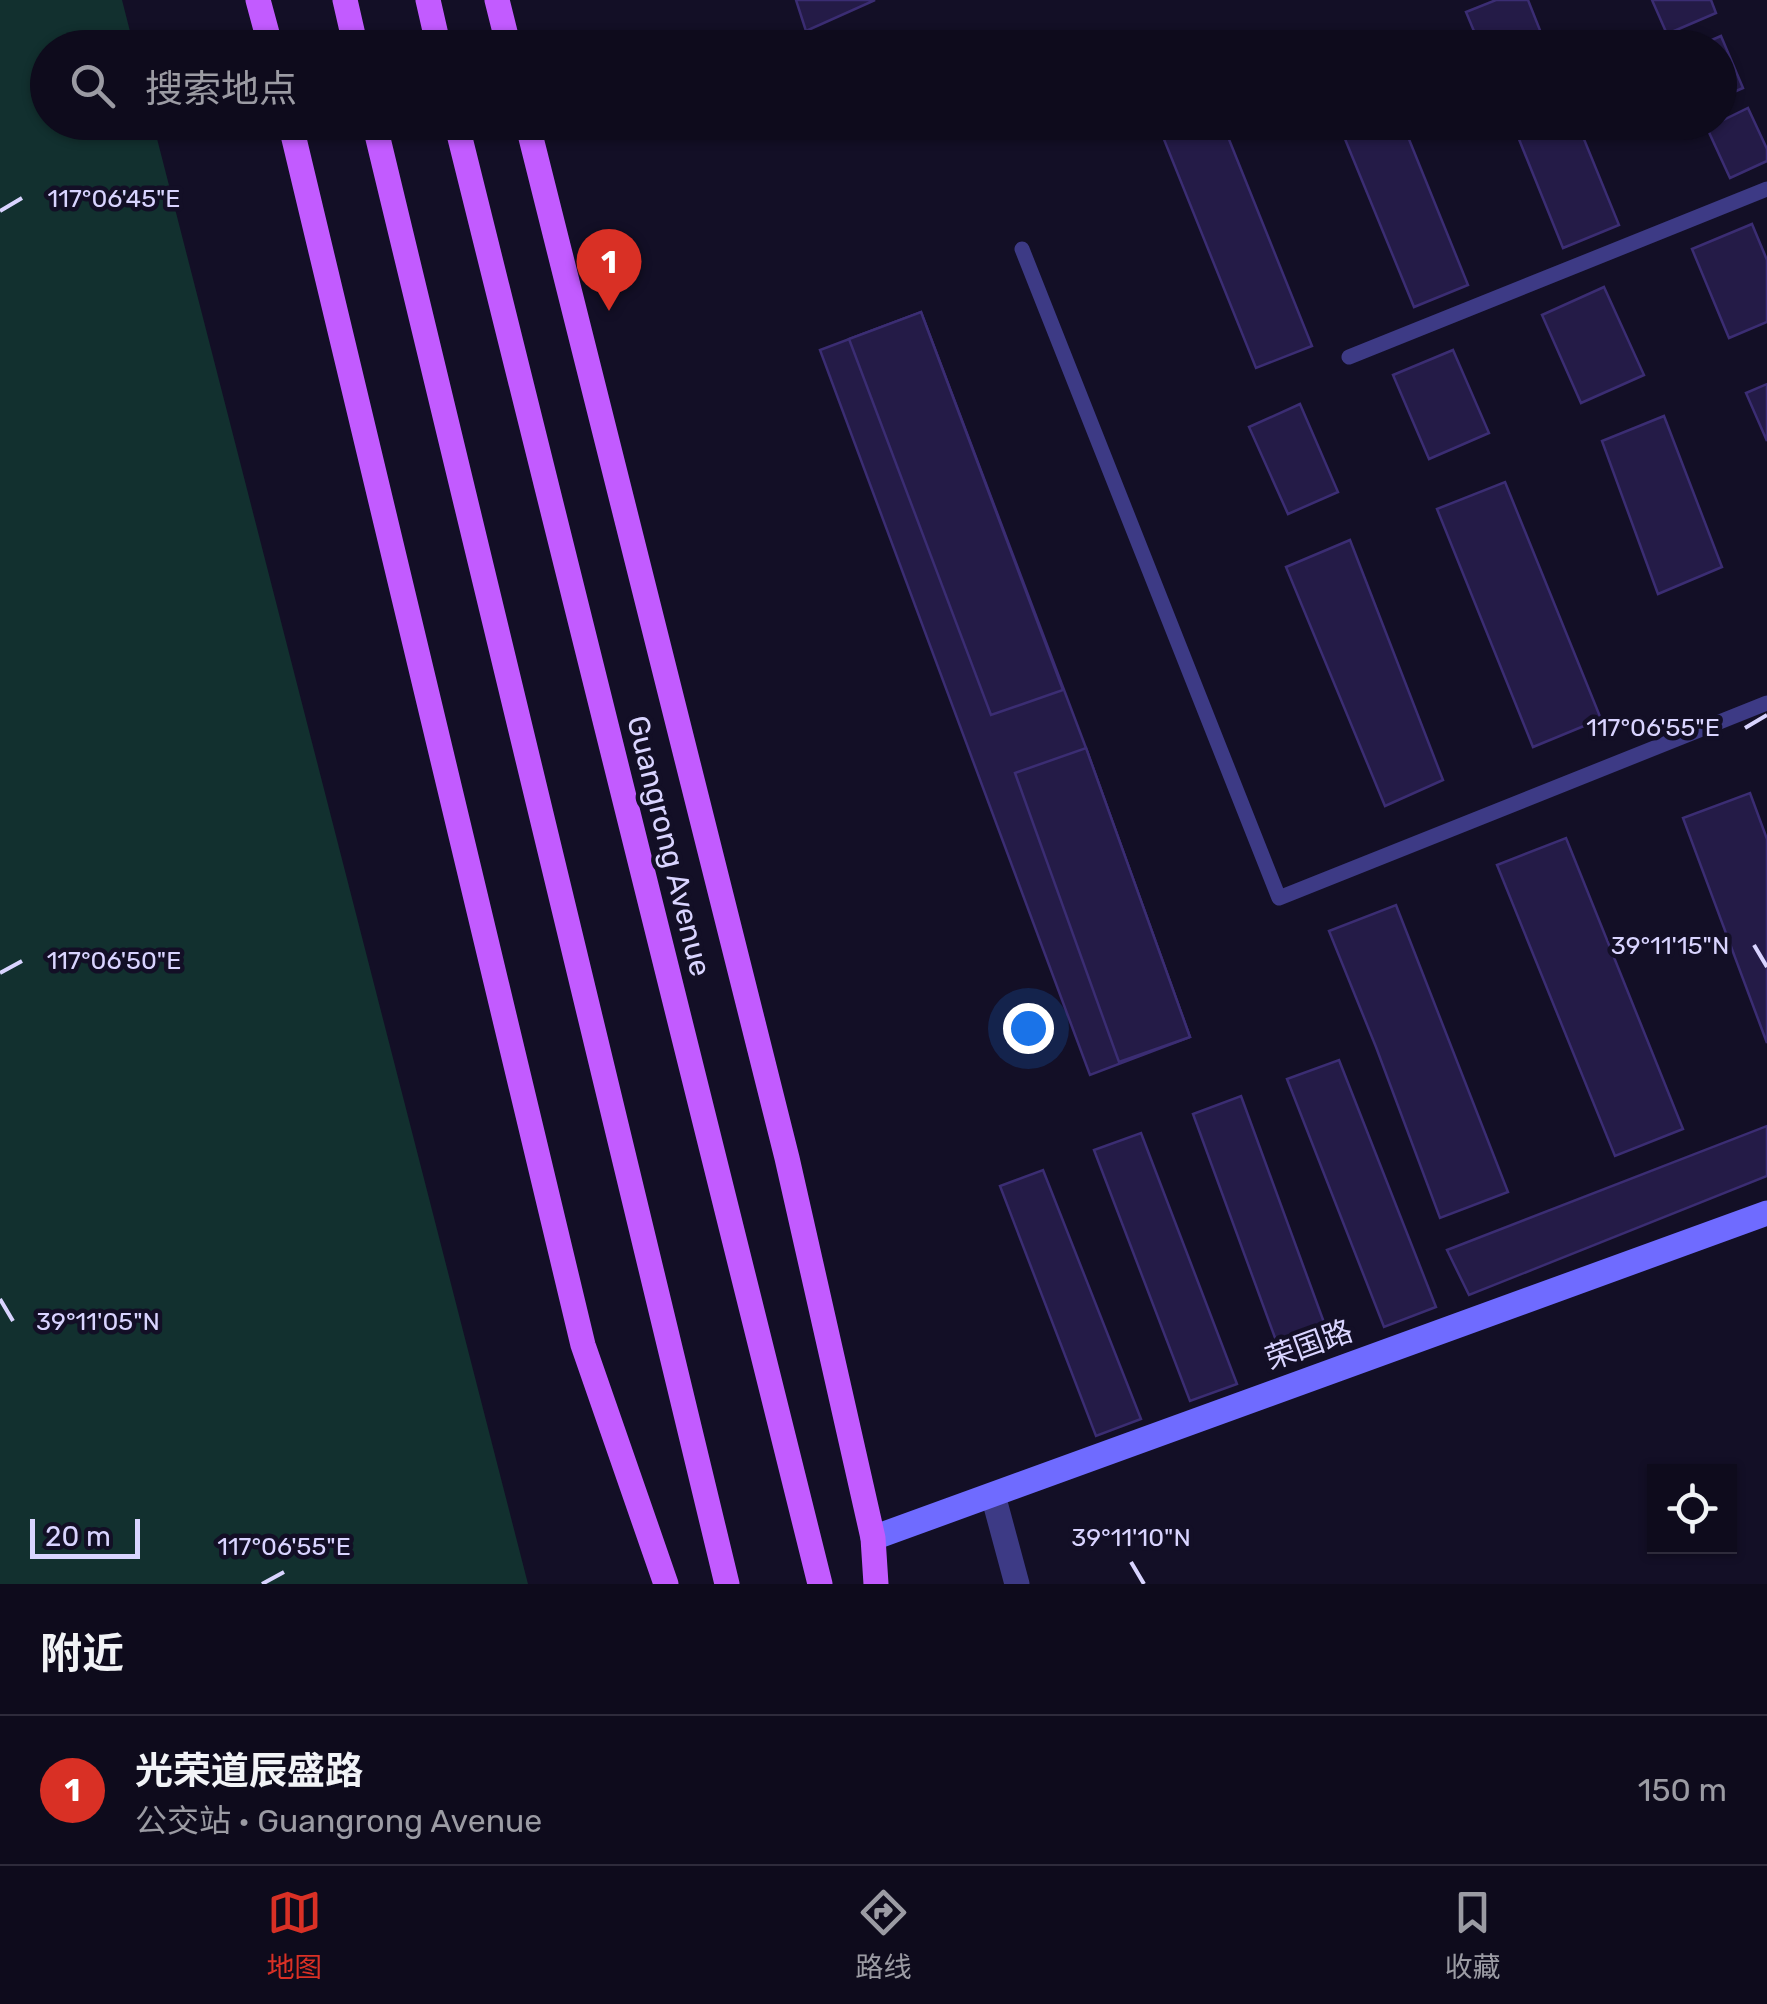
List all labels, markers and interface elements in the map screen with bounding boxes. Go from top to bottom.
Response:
search box [30,30,1737,140]
icon: search [65,58,120,113]
text: 搜索地点 [145,66,297,112]
text: 117°06'45"E [47,184,181,213]
pin: 1 [576,228,642,311]
street label: Guangrong Avenue [619,712,719,980]
text: 117°06'55"E [1586,713,1720,742]
text: 39°11'15"N [1611,931,1729,960]
text: 117°06'50"E [47,946,181,975]
your location [1003,1003,1054,1054]
text: 39°11'05"N [36,1307,160,1336]
street label: 荣国路 [1261,1313,1357,1377]
map controls [1647,1464,1737,1554]
button: locate [1647,1464,1737,1554]
scale bar [30,1514,140,1558]
text: 20 m [45,1520,111,1553]
text: 39°11'10"N [1071,1523,1191,1552]
text: 117°06'55"E [217,1532,351,1561]
text: 附近 [40,1629,124,1679]
text: 光荣道辰盛路 [135,1748,363,1794]
text: 1 [65,1771,80,1809]
text: 150 m [1638,1771,1727,1809]
text: 公交站 · Guangrong Avenue [135,1802,542,1840]
tab: 地图 [266,1885,323,1985]
tab: 路线 [855,1885,912,1985]
tab: 收藏 [1444,1885,1501,1985]

